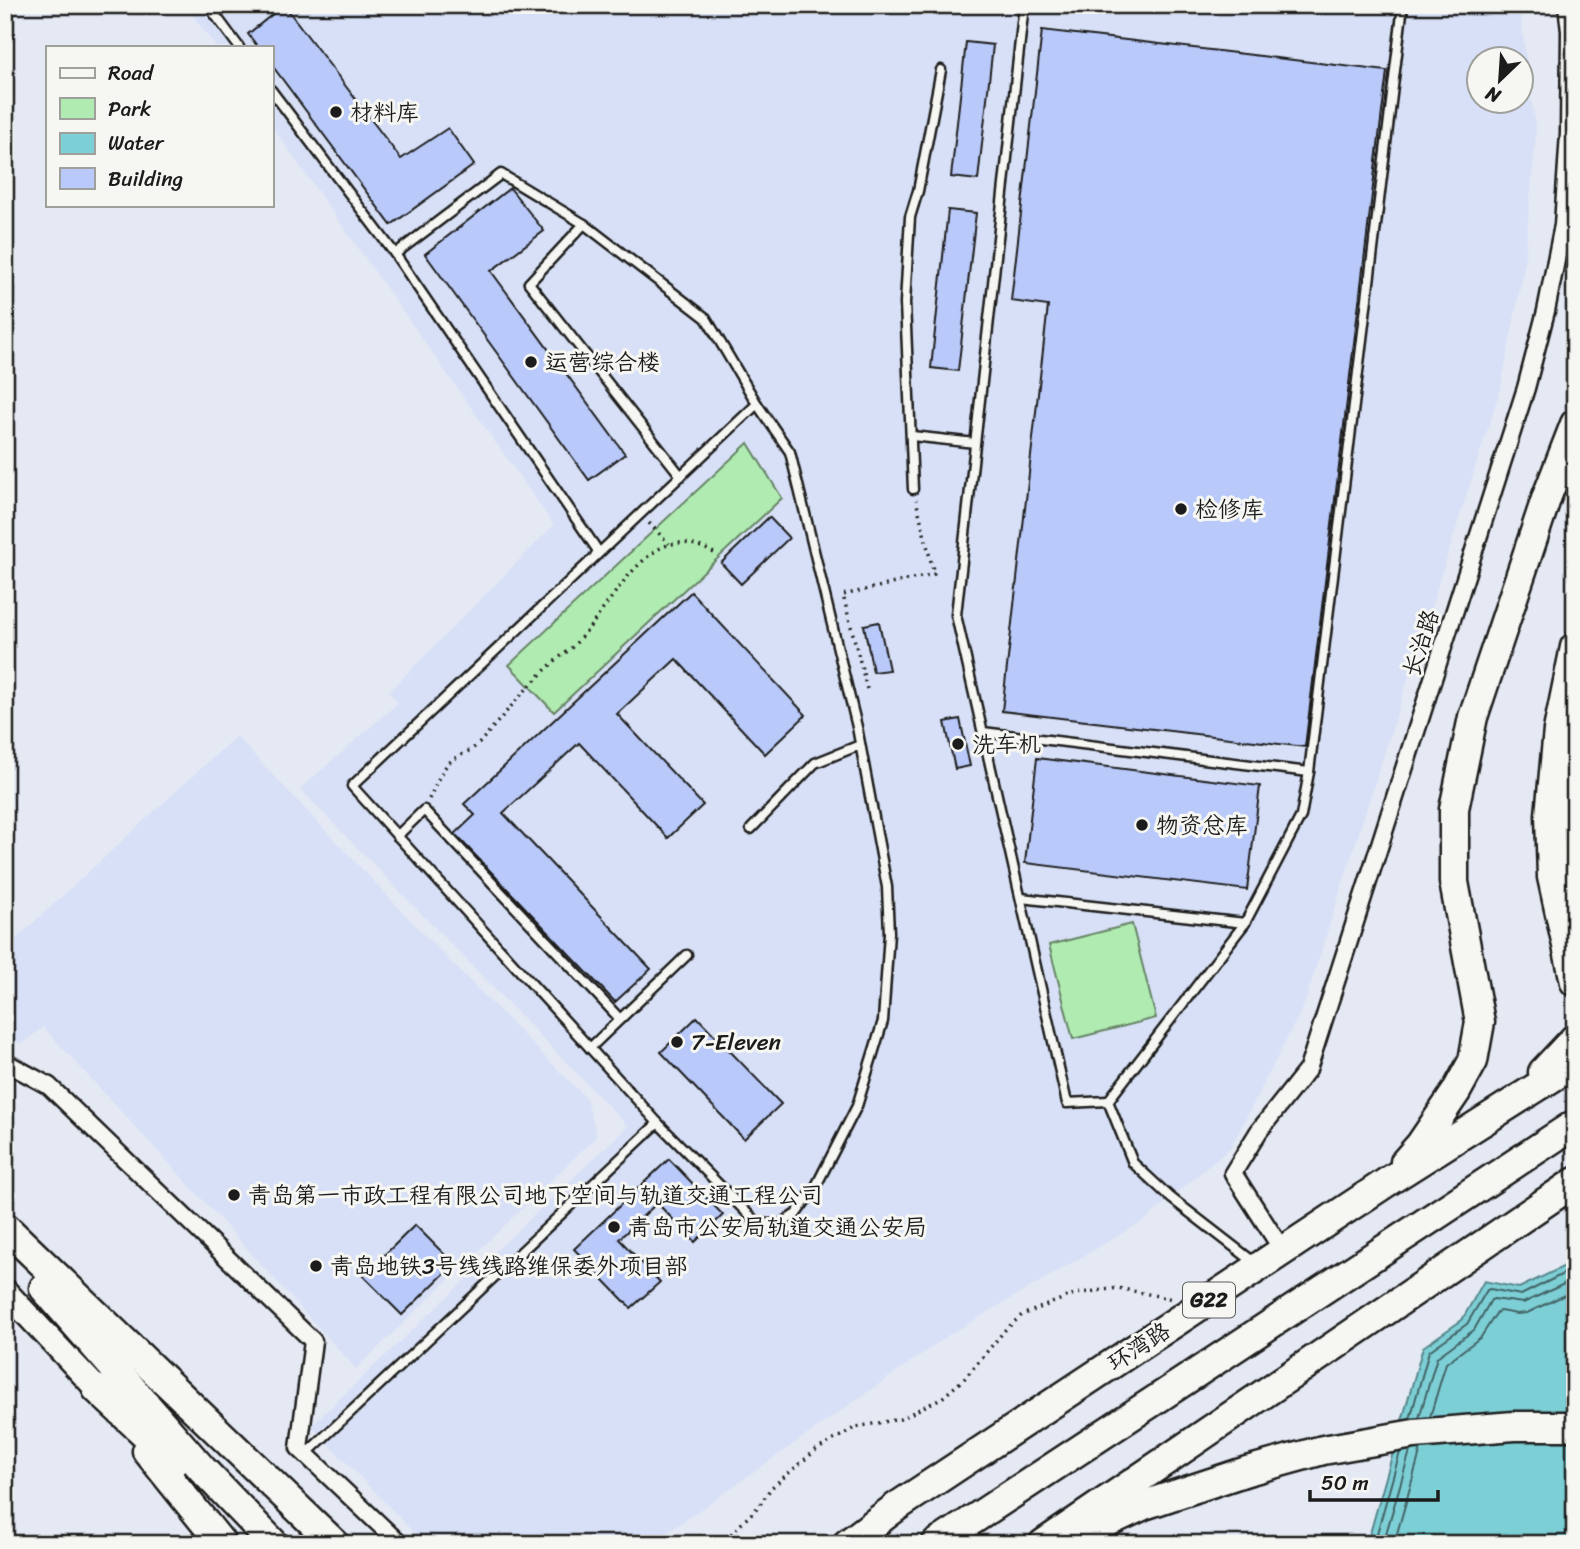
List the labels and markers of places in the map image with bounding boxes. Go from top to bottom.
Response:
place label: 材料库 [350,92,419,133]
marker: 材料库 [328,104,344,120]
place label: 运营综合楼 [545,342,660,383]
marker: 运营综合楼 [523,354,539,370]
place label: 检修库 [1195,489,1264,530]
marker: 检修库 [1173,501,1189,517]
place label: 洗车机 [972,724,1041,765]
marker: 洗车机 [950,736,966,752]
place label: 物资总库 [1156,805,1248,846]
marker: 物资总库 [1134,817,1150,833]
place label: 7-Eleven [691,1022,781,1063]
marker: 7-Eleven [669,1034,685,1050]
place label: 青岛第一市政工程有限公司地下空间与轨道交通工程公司 [248,1175,823,1216]
marker: 青岛第一市政工程有限公司地下空间与轨道交通工程公司 [226,1187,242,1203]
place label: 青岛市公安局轨道交通公安局 [628,1207,927,1248]
marker: 青岛市公安局轨道交通公安局 [606,1219,622,1235]
place label: 青岛地铁3号线线路维保委外项目部 [330,1246,688,1287]
marker: 青岛地铁3号线线路维保委外项目部 [308,1258,324,1274]

